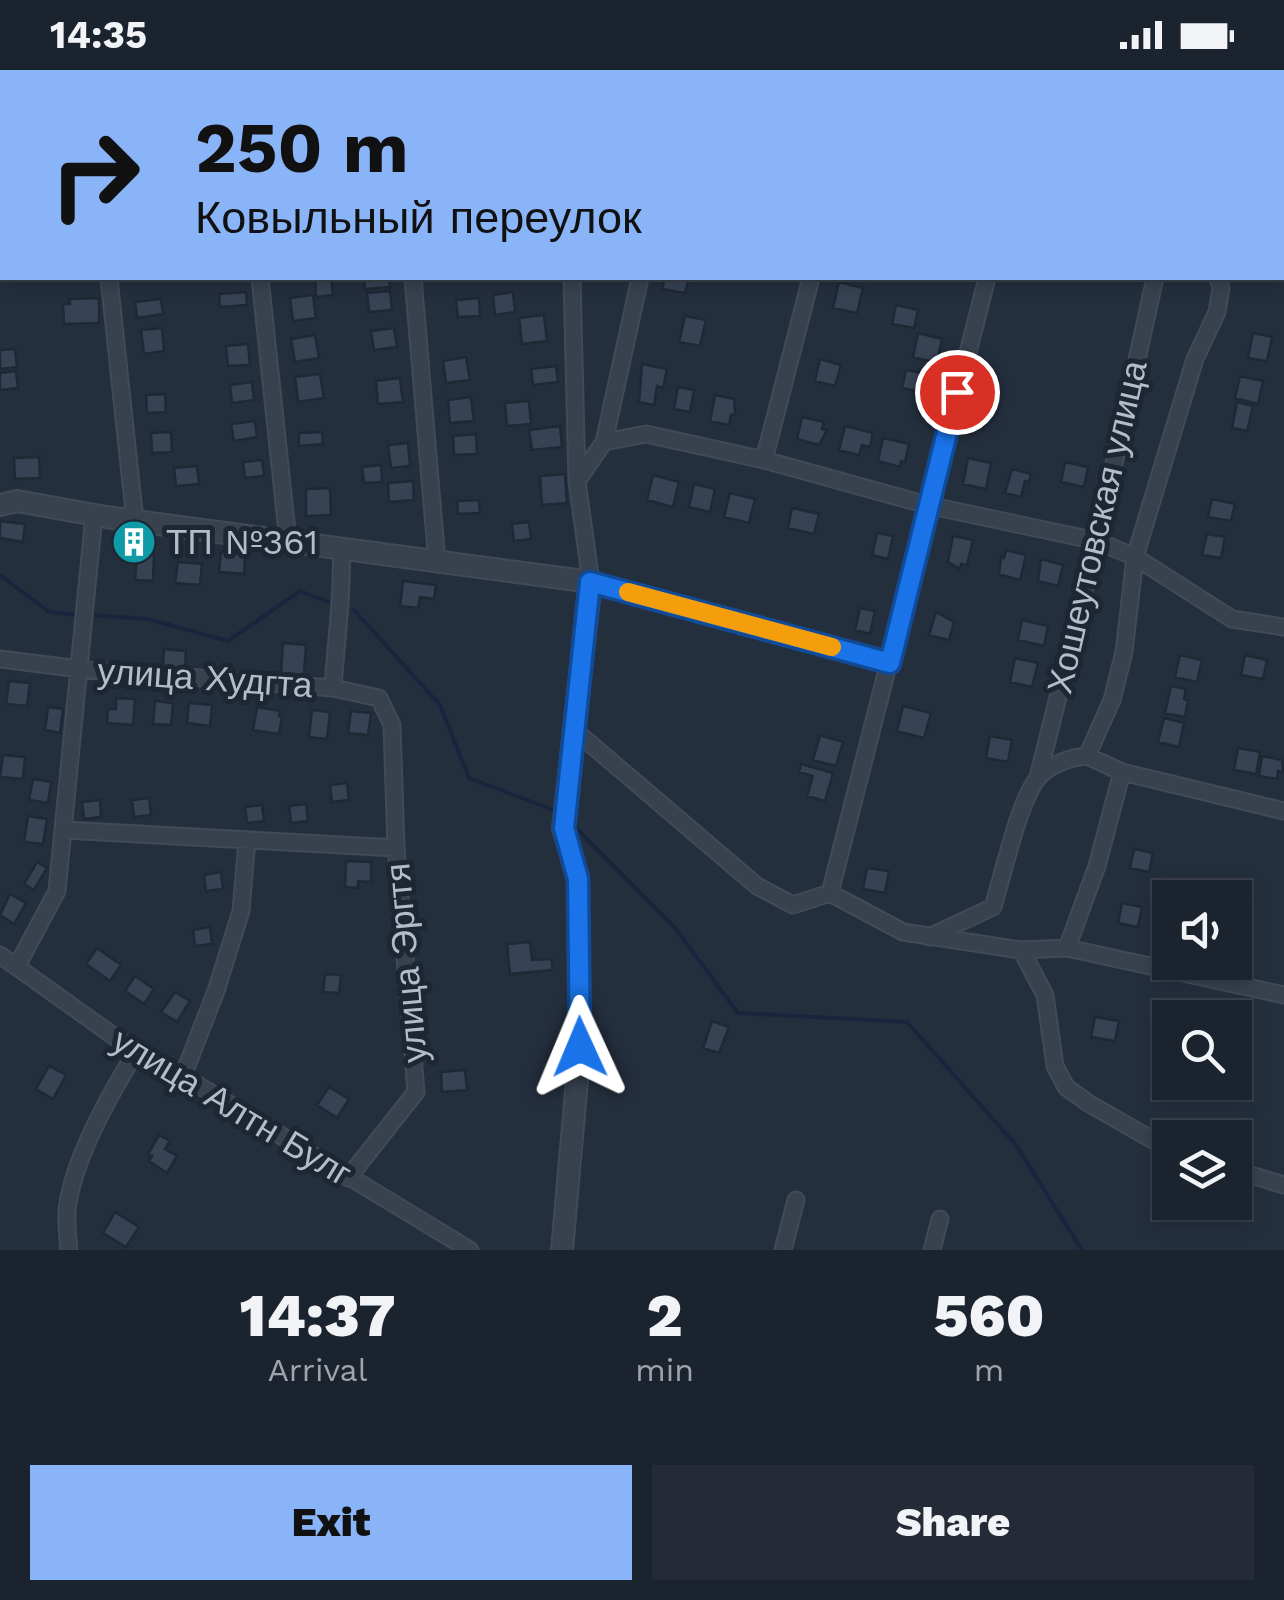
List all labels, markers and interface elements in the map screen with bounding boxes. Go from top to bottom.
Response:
text: 14:35 [50,13,147,57]
text: 250 m [195,107,409,189]
icon: right [30,110,160,240]
text: Ковыльный переулок [195,191,642,244]
pin [915,350,1000,435]
street label: Хошеутовская улица [1038,356,1156,698]
icon: arrive [930,365,985,420]
building icon: ТП №361 [111,519,157,565]
place label: ТП №361 [166,521,318,563]
street label: улица Худгта [96,650,314,706]
street label: улица Эргтя [376,861,436,1065]
map controls [1152,880,1252,1220]
button: sound [1152,880,1252,980]
position arrow [528,995,632,1099]
button: search [1152,1000,1252,1100]
street label: улица Алтн Булг [105,1019,359,1195]
button: layers [1152,1120,1252,1220]
text: 14:37 [239,1280,396,1351]
text: 2 [647,1280,683,1351]
text: 560 [933,1280,1045,1351]
text: Arrival [268,1351,368,1389]
text: min [635,1351,694,1389]
text: m [974,1351,1004,1389]
button: Exit [30,1465,632,1580]
button: Share [652,1465,1254,1580]

